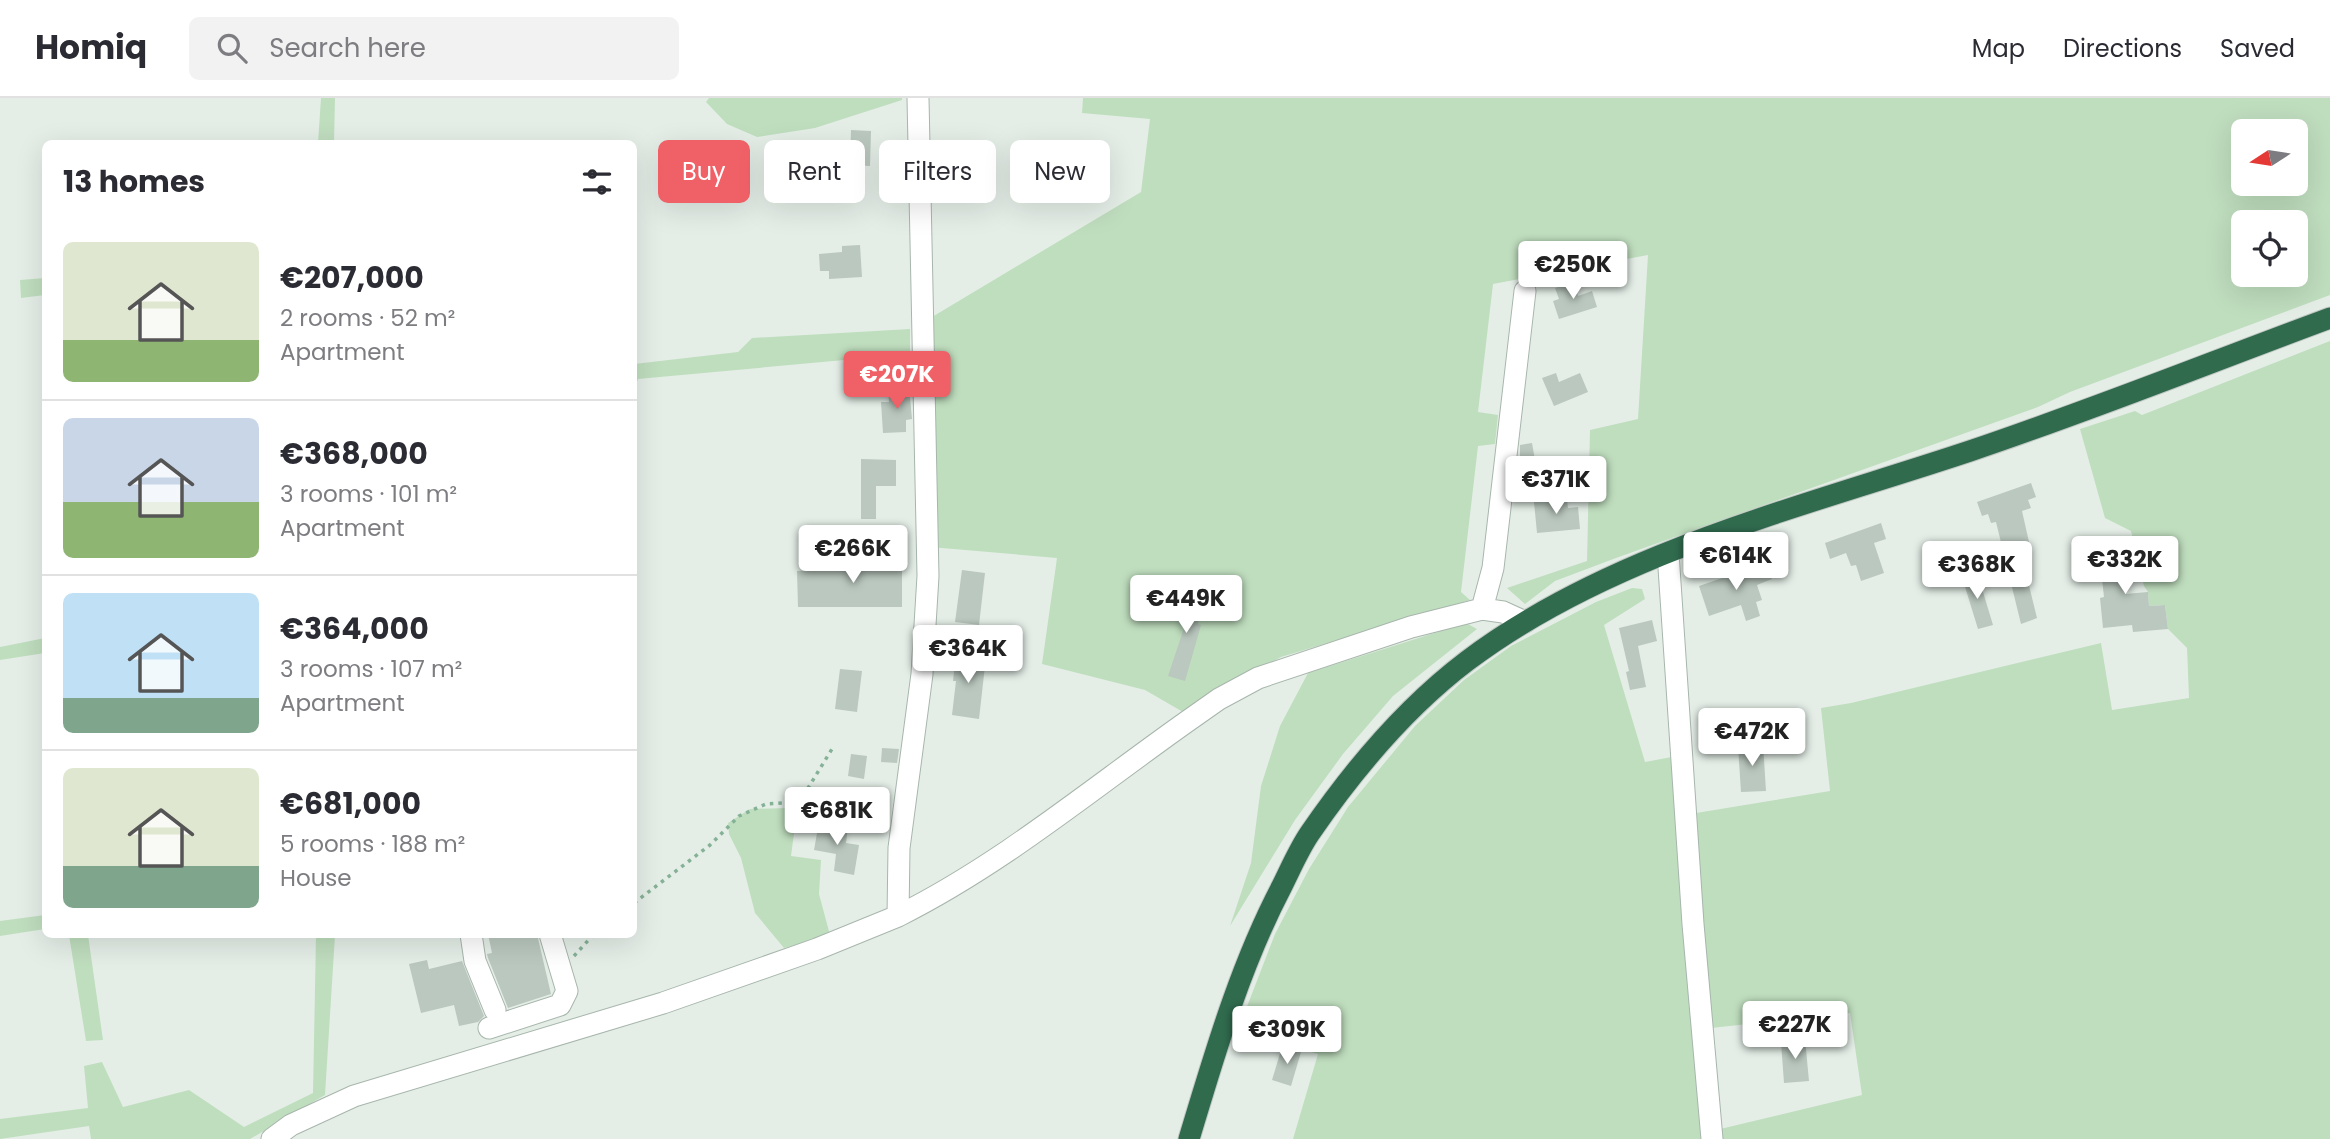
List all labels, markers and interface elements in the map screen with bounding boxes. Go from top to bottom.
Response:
search box [189,17,679,80]
text: Homiq [35,24,147,71]
icon: search [213,29,251,67]
text: Search here [269,30,426,66]
text: Map [1972,32,2025,65]
text: Directions [2063,32,2182,65]
text: Saved [2220,32,2295,65]
north arrow [2231,119,2308,196]
map controls [2231,119,2308,287]
chip: Buy [658,140,750,203]
chip: Rent [764,140,865,203]
chip: Filters [879,140,996,203]
chip: New [1010,140,1110,203]
text: 13 homes [63,160,205,203]
icon: filters [578,163,616,201]
button: locate [2231,210,2308,287]
pin: €250K [1524,242,1622,301]
text: €250K [1534,248,1612,280]
text: €207,000 [280,256,424,299]
icon: home [119,270,203,354]
text: 2 rooms · 52 m² [280,302,455,334]
text: Apartment [280,336,405,368]
pin: €207K [848,352,946,411]
text: €207K [860,358,934,390]
text: €368,000 [280,432,428,475]
icon: home [119,446,203,530]
pin: €371K [1507,456,1605,516]
text: €371K [1521,463,1591,495]
text: 3 rooms · 101 m² [280,478,457,510]
text: Apartment [280,512,405,544]
pin: €266K [804,526,902,585]
text: €266K [815,532,891,564]
pin: €614K [1687,532,1785,592]
pin: €332K [2076,536,2174,596]
text: €614K [1699,539,1773,571]
pin: €368K [1928,542,2026,601]
text: €332K [2087,543,2163,575]
text: €368K [1938,548,2016,580]
pin: €449K [1137,575,1235,635]
text: €449K [1146,582,1226,614]
text: €364,000 [280,607,429,650]
icon: home [119,621,203,705]
pin: €364K [919,626,1017,685]
text: €364K [929,632,1007,664]
text: 3 rooms · 107 m² [280,653,462,685]
text: Apartment [280,687,405,719]
pin: €472K [1703,708,1801,768]
text: €472K [1714,715,1790,747]
text: €681,000 [280,782,421,825]
pin: €681K [788,788,886,847]
text: €681K [801,794,873,826]
icon: home [119,796,203,880]
text: 5 rooms · 188 m² [280,828,465,860]
text: House [280,862,352,894]
pin: €227K [1746,1002,1844,1061]
pin: €309K [1238,1006,1336,1066]
text: €227K [1759,1008,1831,1040]
text: €309K [1248,1013,1326,1045]

